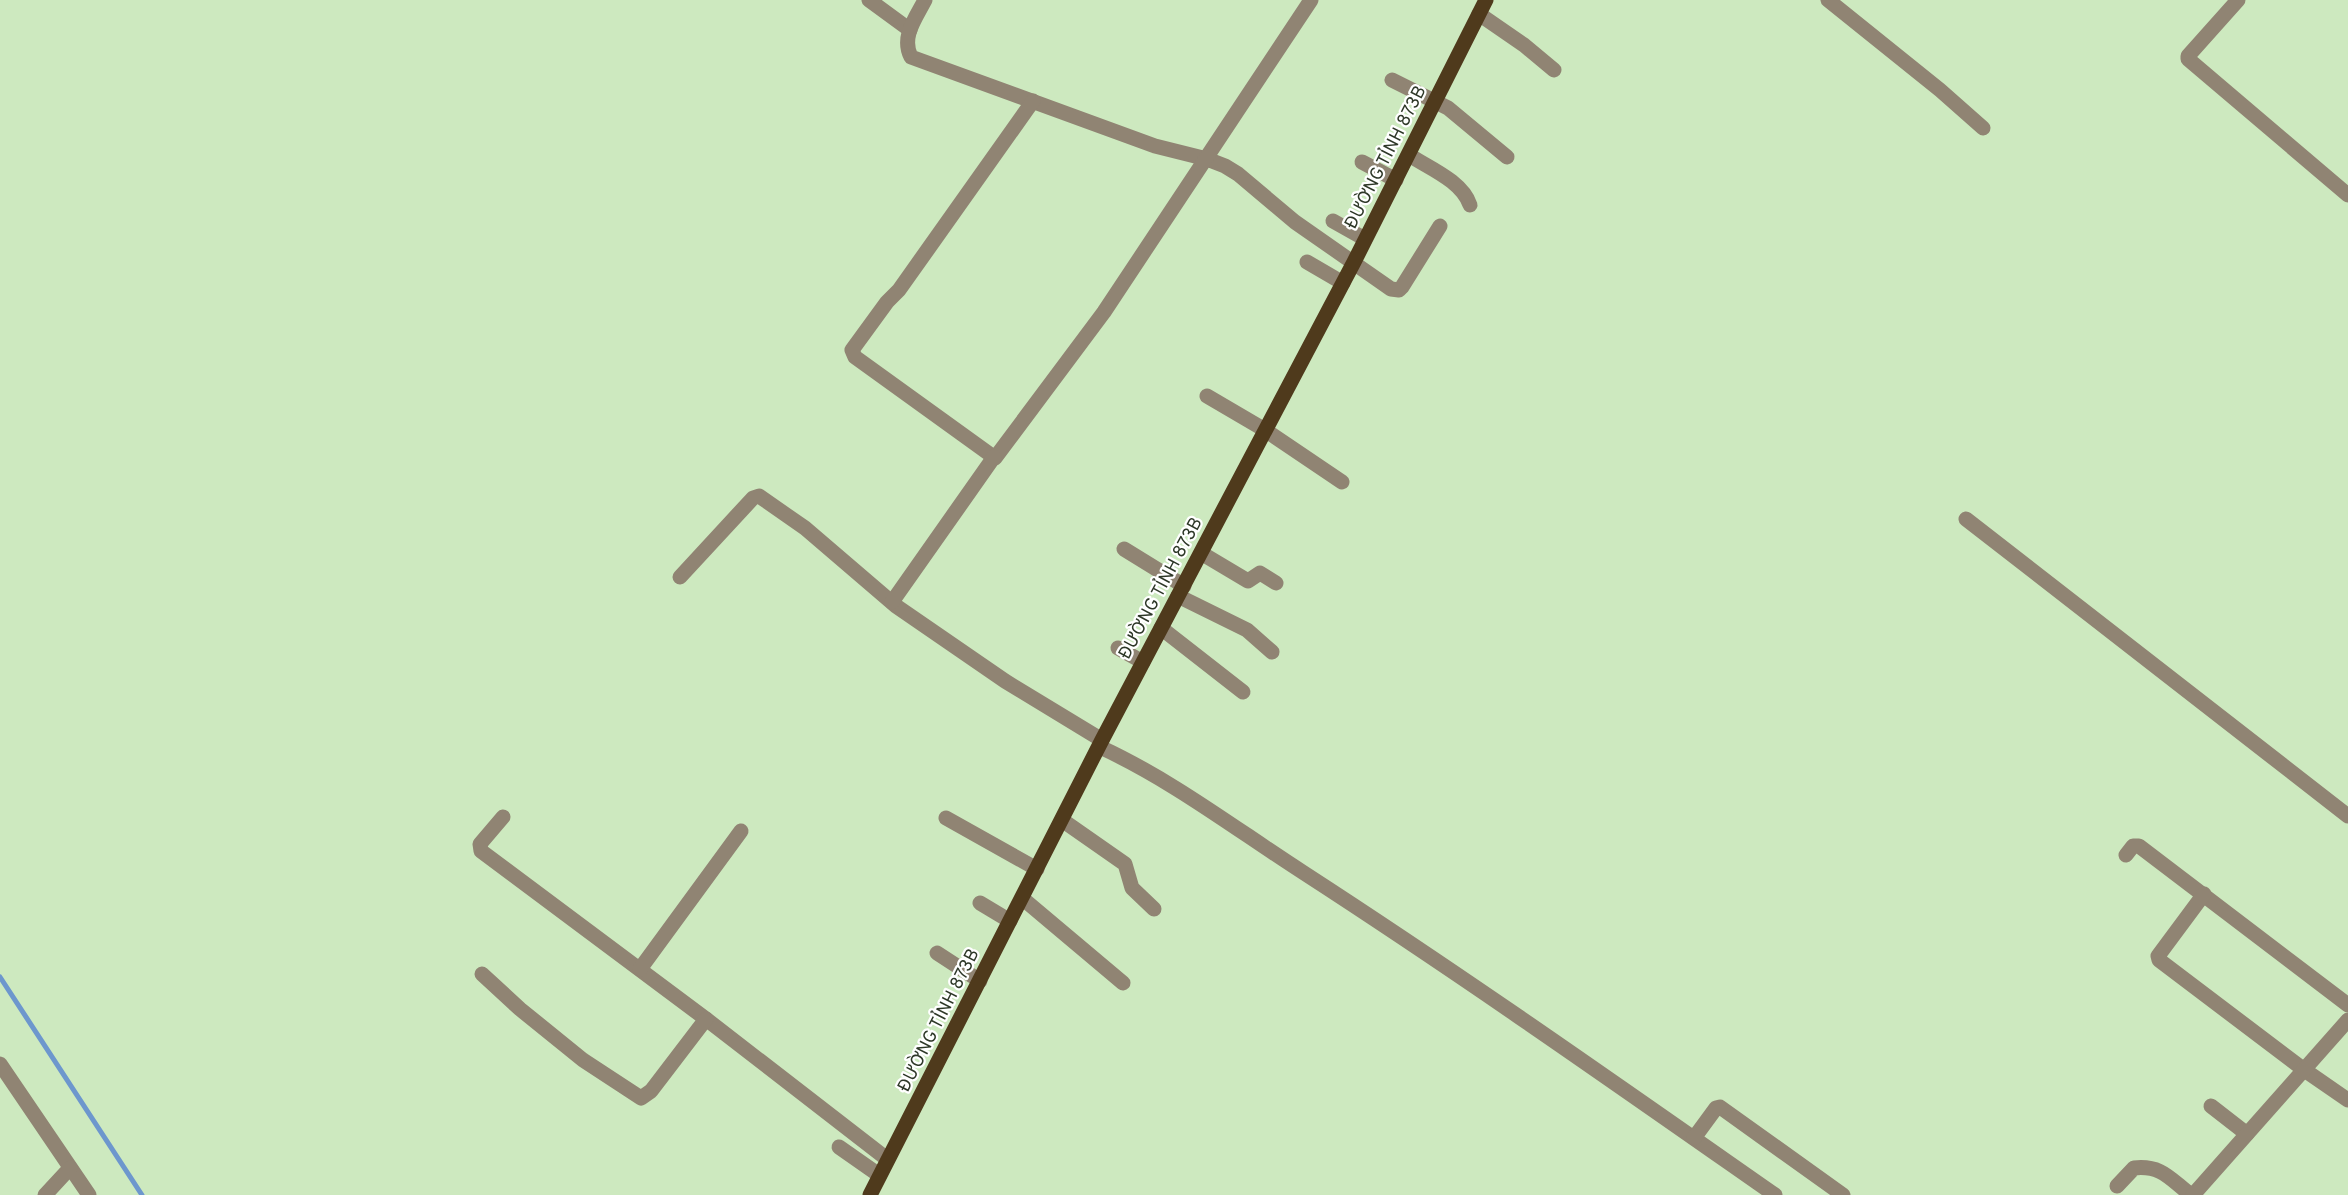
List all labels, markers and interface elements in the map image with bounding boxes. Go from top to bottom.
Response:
street label: ĐƯỜNG TỈNH 873B [1338,81,1432,233]
street label: ĐƯỜNG TỈNH 873B [1112,512,1208,664]
street label: ĐƯỜNG TỈNH 873B [891,944,985,1096]

